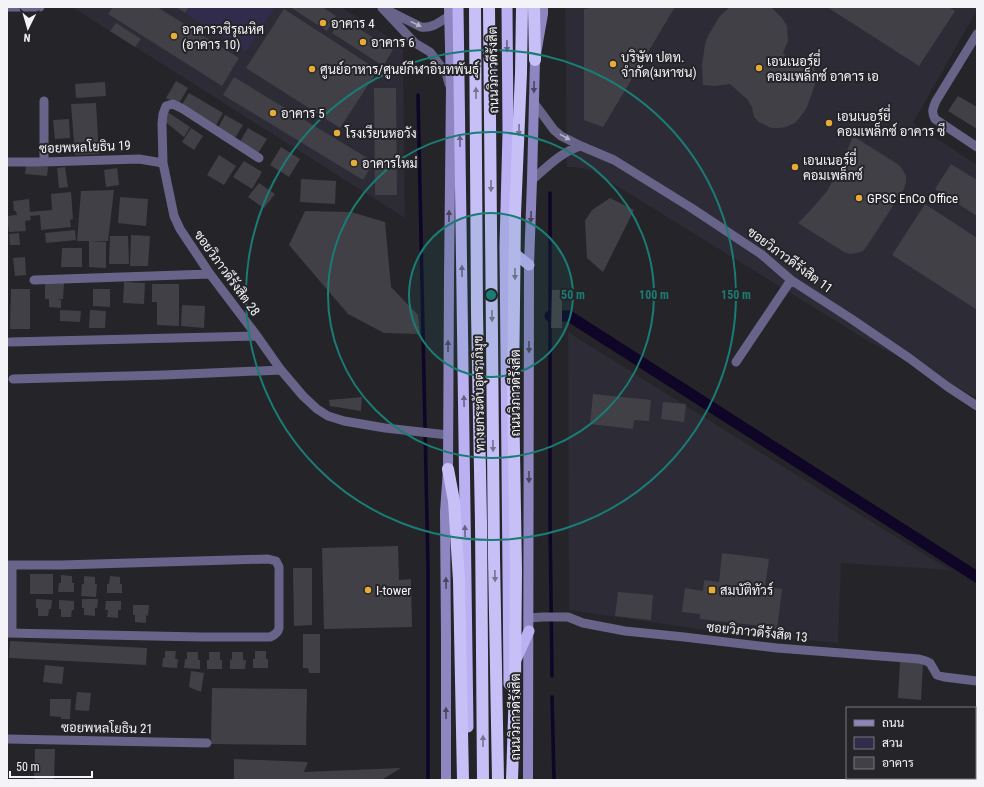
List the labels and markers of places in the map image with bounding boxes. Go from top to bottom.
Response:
place label: อาคาร 4 [331,16,375,31]
marker: อาคาร 4 [318,18,328,28]
place label: อาคารวชิรุณหิศ (อาคาร 10) [182,21,264,52]
marker: อาคารวชิรุณหิศ (อาคาร 10) [169,31,179,41]
place label: อาคาร 6 [371,35,415,50]
marker: อาคาร 6 [358,37,368,47]
place label: บริษัท ปตท. จำกัด(มหาชน) [621,49,697,80]
place label: เอนเนอร์ยี่ คอมเพล็กซ์ อาคาร เอ [767,49,879,84]
marker: บริษัท ปตท. จำกัด(มหาชน) [608,59,618,69]
place label: ศูนย์อาหาร/ศูนย์กีฬาอินทพันธุ์ [320,60,479,79]
marker: เอนเนอร์ยี่ คอมเพล็กซ์ อาคาร เอ [754,63,764,73]
marker: ศูนย์อาหาร/ศูนย์กีฬาอินทพันธุ์ [307,64,317,74]
place label: เอนเนอร์ยี่ คอมเพล็กซ์ อาคาร ซี [837,104,945,139]
place label: อาคาร 5 [281,106,325,121]
marker: อาคาร 5 [268,108,278,118]
marker: เอนเนอร์ยี่ คอมเพล็กซ์ อาคาร ซี [824,118,834,128]
place label: โรงเรียนหอวัง [344,124,417,141]
marker: โรงเรียนหอวัง [332,128,342,138]
place label: เอนเนอร์ยี่ คอมเพล็กซ์ [803,148,863,183]
place label: อาคารใหม่ [362,155,418,171]
marker: อาคารใหม่ [349,158,359,168]
marker: เอนเนอร์ยี่ คอมเพล็กซ์ [790,162,800,172]
place label: GPSC EnCo Office [867,191,958,206]
marker: GPSC EnCo Office [854,193,864,203]
centre of rings [484,288,498,302]
place label: สมบัติทัวร์ [720,581,773,598]
place label: I-tower [376,583,411,598]
marker: I-tower [363,585,373,595]
marker: สมบัติทัวร์ [707,585,717,595]

